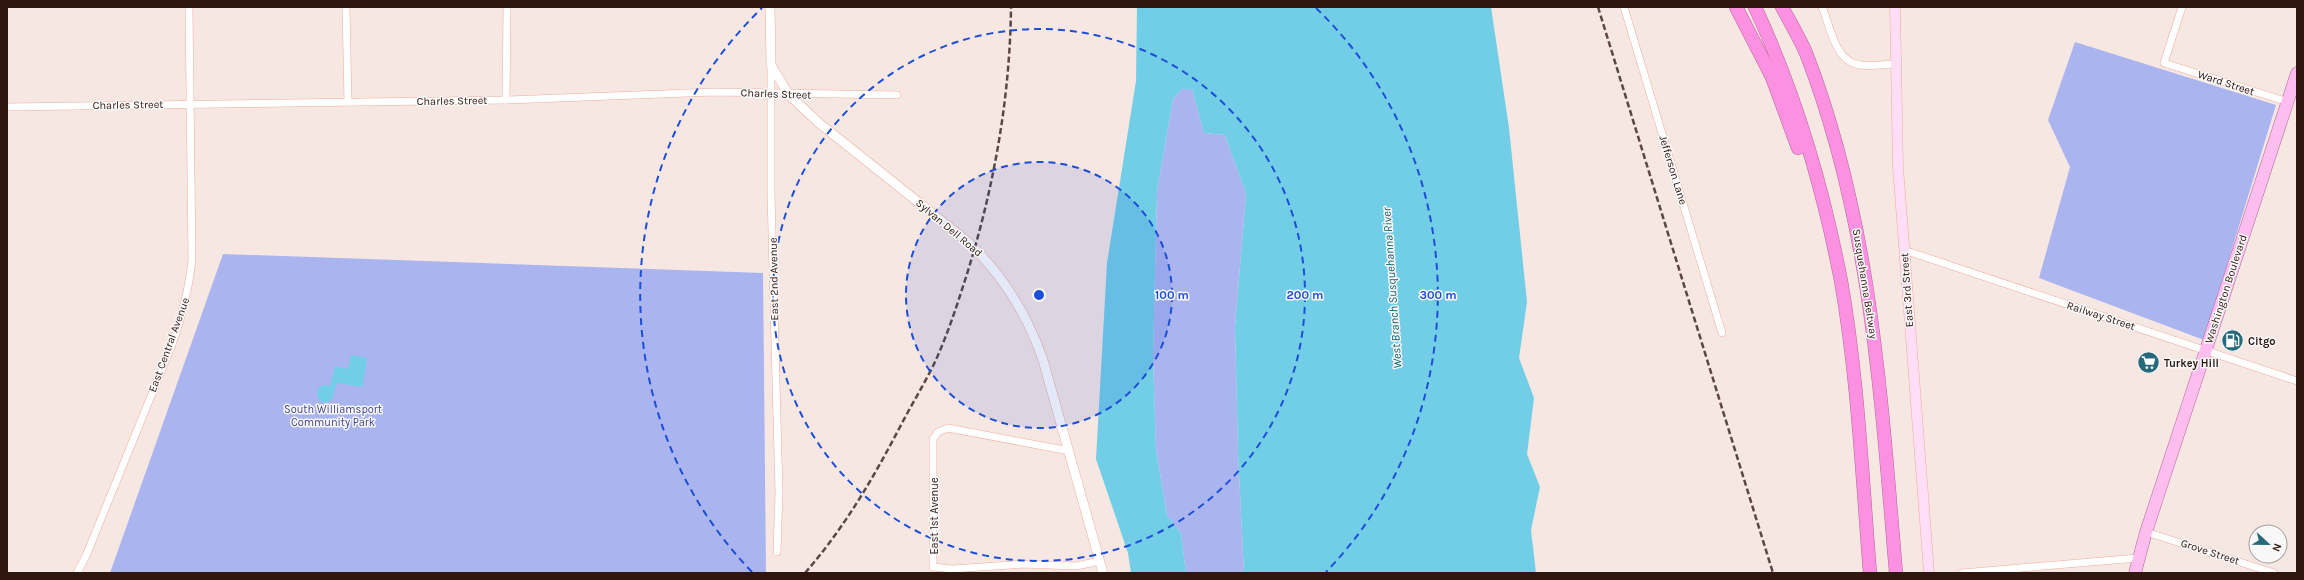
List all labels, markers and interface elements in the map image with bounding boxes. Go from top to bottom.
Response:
street label: Ward Street [2196,68,2256,98]
street label: Charles Street [740,86,812,102]
street label: Charles Street [417,94,487,108]
street label: Charles Street [93,98,163,112]
street label: Jefferson Lane [1656,134,1690,207]
street label: Sylvan Dell Road [913,196,985,260]
water label: West Branch Susquehanna River [1379,206,1405,369]
street label: Susquehanna Beltway [1850,228,1880,340]
street label: Washington Boulevard [2202,233,2250,345]
street label: East 2nd Avenue [767,237,781,321]
street label: East 3rd Street [1898,252,1916,328]
centre of rings [1032,288,1046,302]
text: 100 m [1155,288,1189,302]
text: 200 m [1287,288,1323,302]
text: 300 m [1419,288,1457,302]
street label: East Central Avenue [146,296,192,394]
street label: Railway Street [2065,299,2137,333]
fuel station icon: Citgo [2220,328,2246,354]
place label: Citgo [2248,335,2276,348]
supermarket icon: Turkey Hill [2136,350,2162,376]
place label: Turkey Hill [2164,357,2219,370]
park label: South Williamsport Community Park [284,403,382,429]
street label: East 1st Avenue [928,477,941,555]
north arrow [2248,524,2288,564]
street label: Grove Street [2179,536,2241,568]
text: N [2269,541,2284,554]

